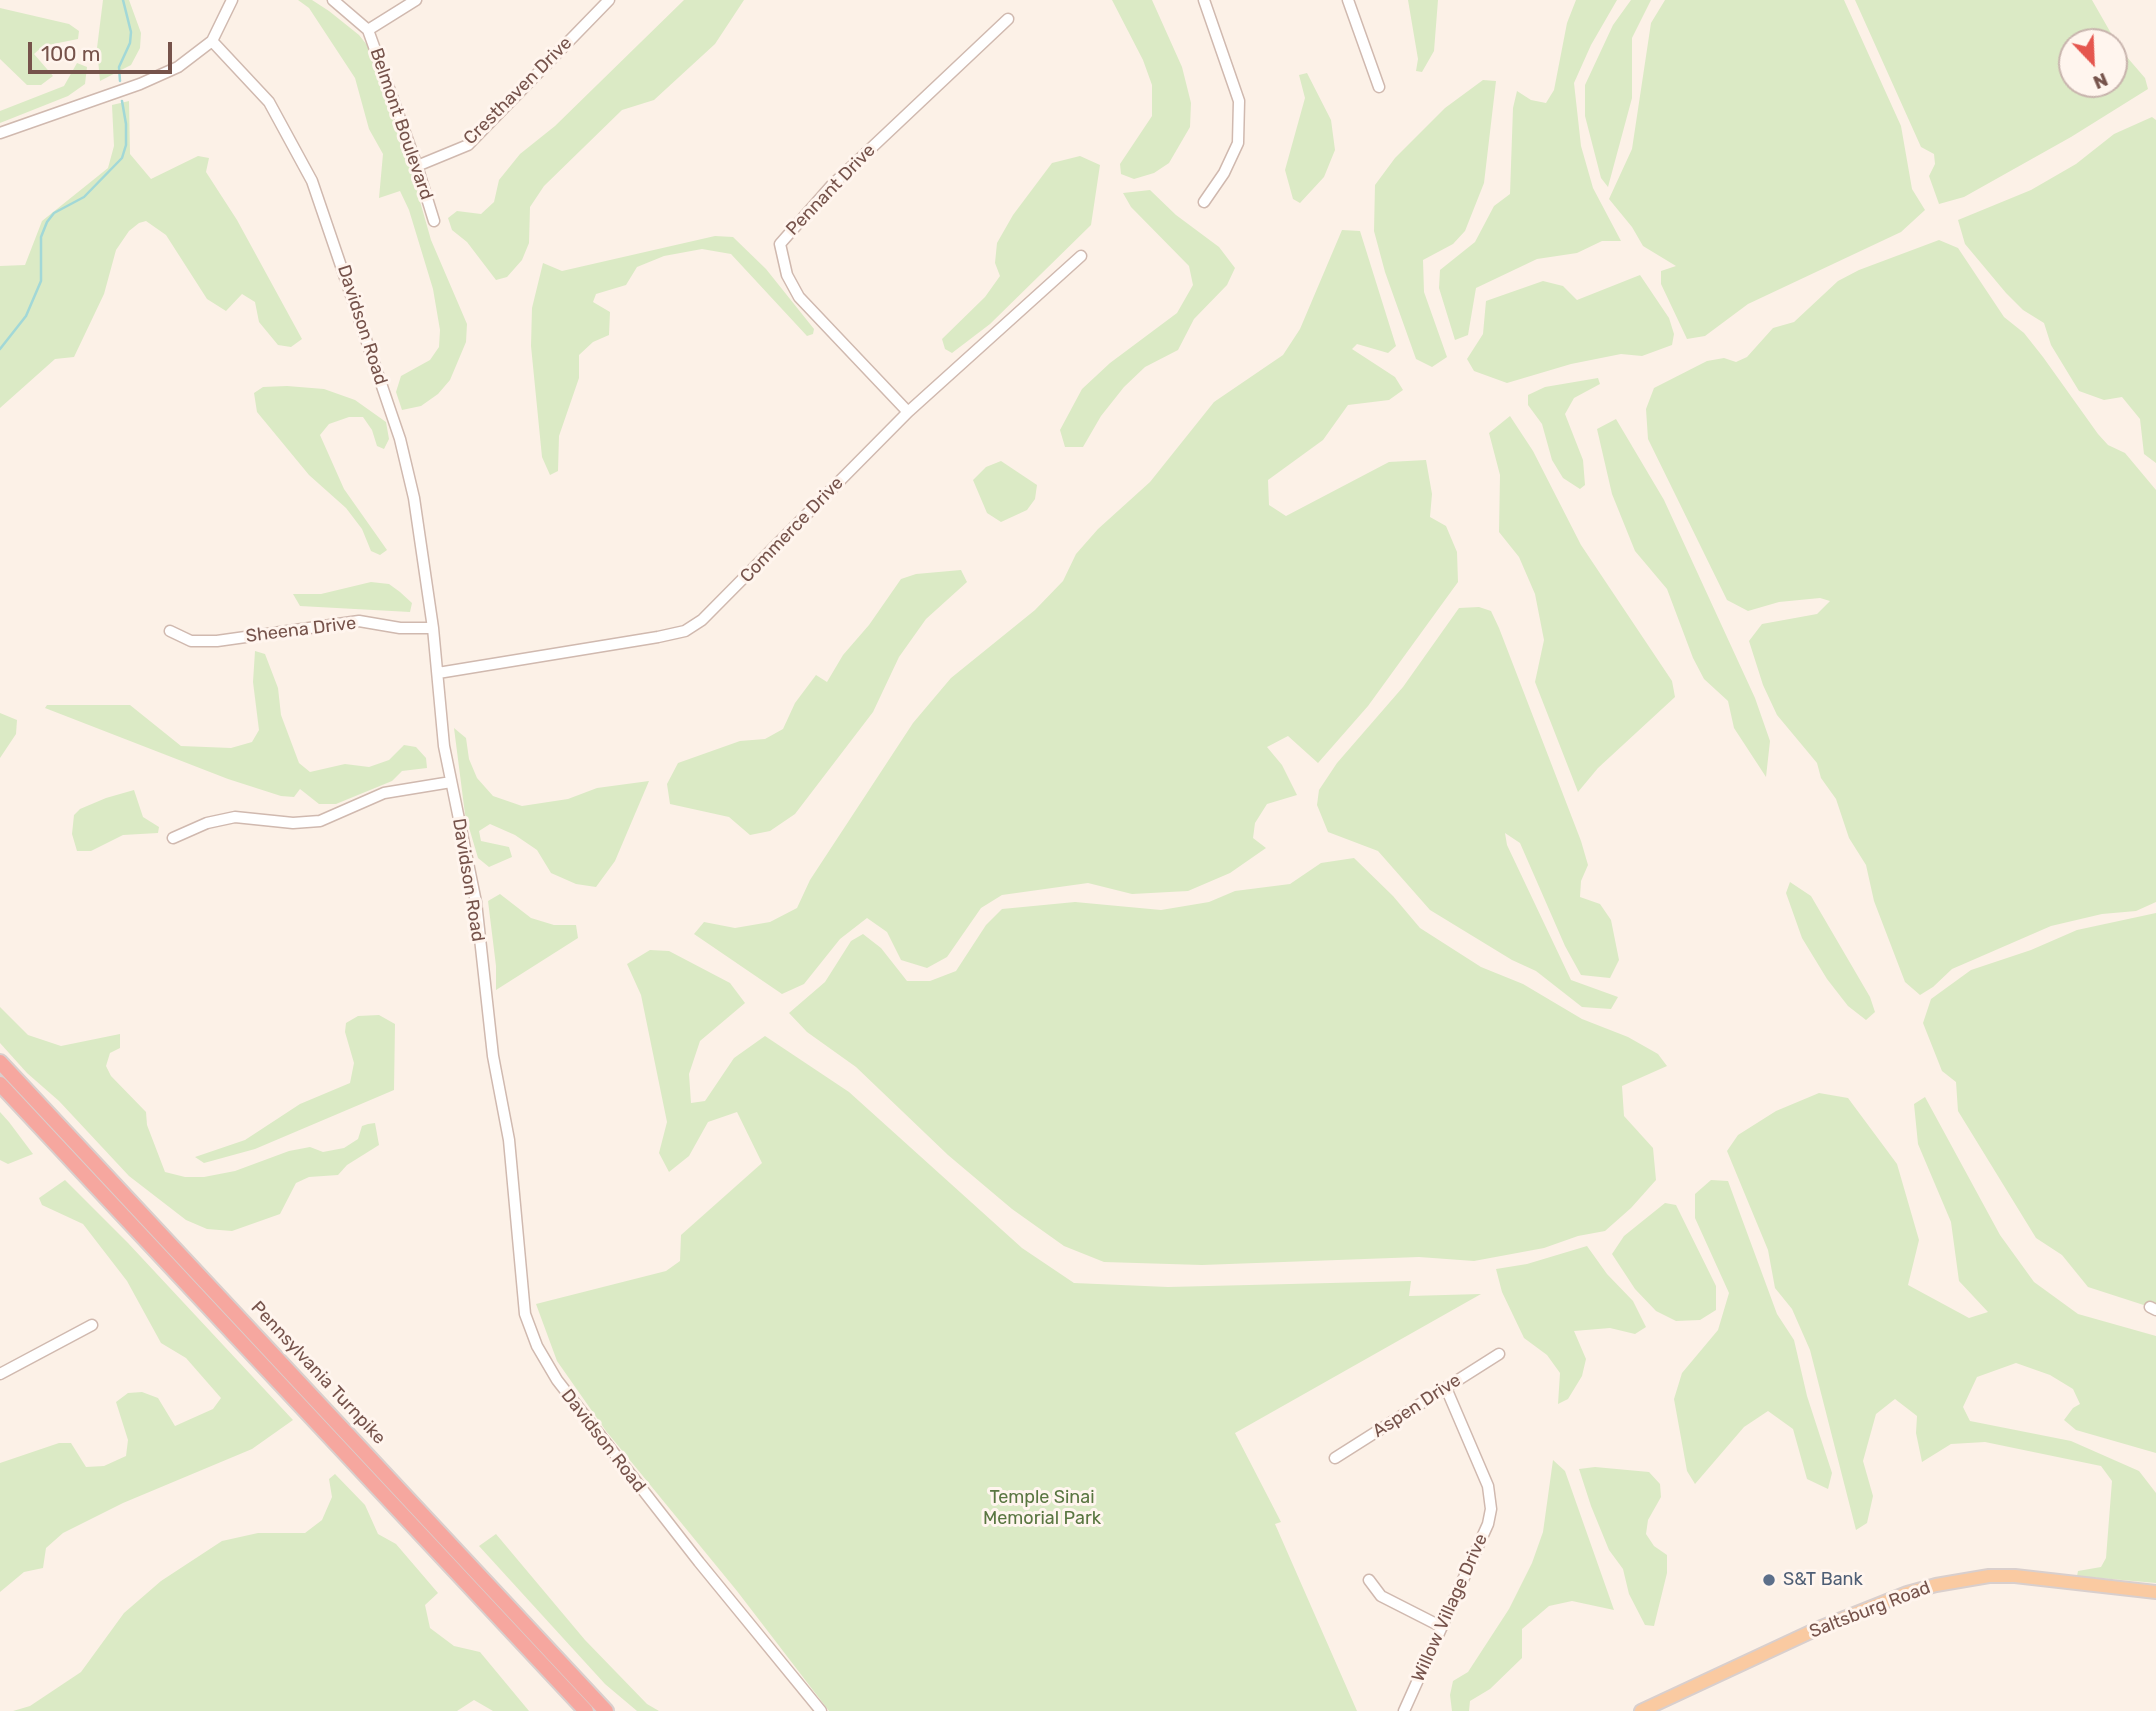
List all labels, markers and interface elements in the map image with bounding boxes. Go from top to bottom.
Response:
scale bar [32,28,175,72]
north arrow [2058,28,2128,98]
street label: Cresthaven Drive [459,32,577,150]
text: 100 m [41,41,100,66]
street label: Belmont Boulevard [365,45,437,203]
text: N [2090,68,2111,94]
street label: Pennant Drive [782,140,880,240]
street label: Davidson Road [332,262,392,388]
street label: Commerce Drive [736,473,848,587]
street label: Sheena Drive [245,613,357,647]
street label: Davidson Road [448,817,488,943]
street label: Pennsylvania Turnpike [246,1297,390,1449]
street label: Aspen Drive [1369,1370,1465,1442]
street label: Davidson Road [556,1385,650,1497]
park label: Temple Sinai Memorial Park [983,1487,1101,1530]
street label: Willow Village Drive [1408,1531,1492,1685]
place label: S&T Bank [1783,1569,1863,1591]
marker: S&T Bank [1761,1572,1777,1588]
street label: Saltsburg Road [1807,1577,1933,1643]

